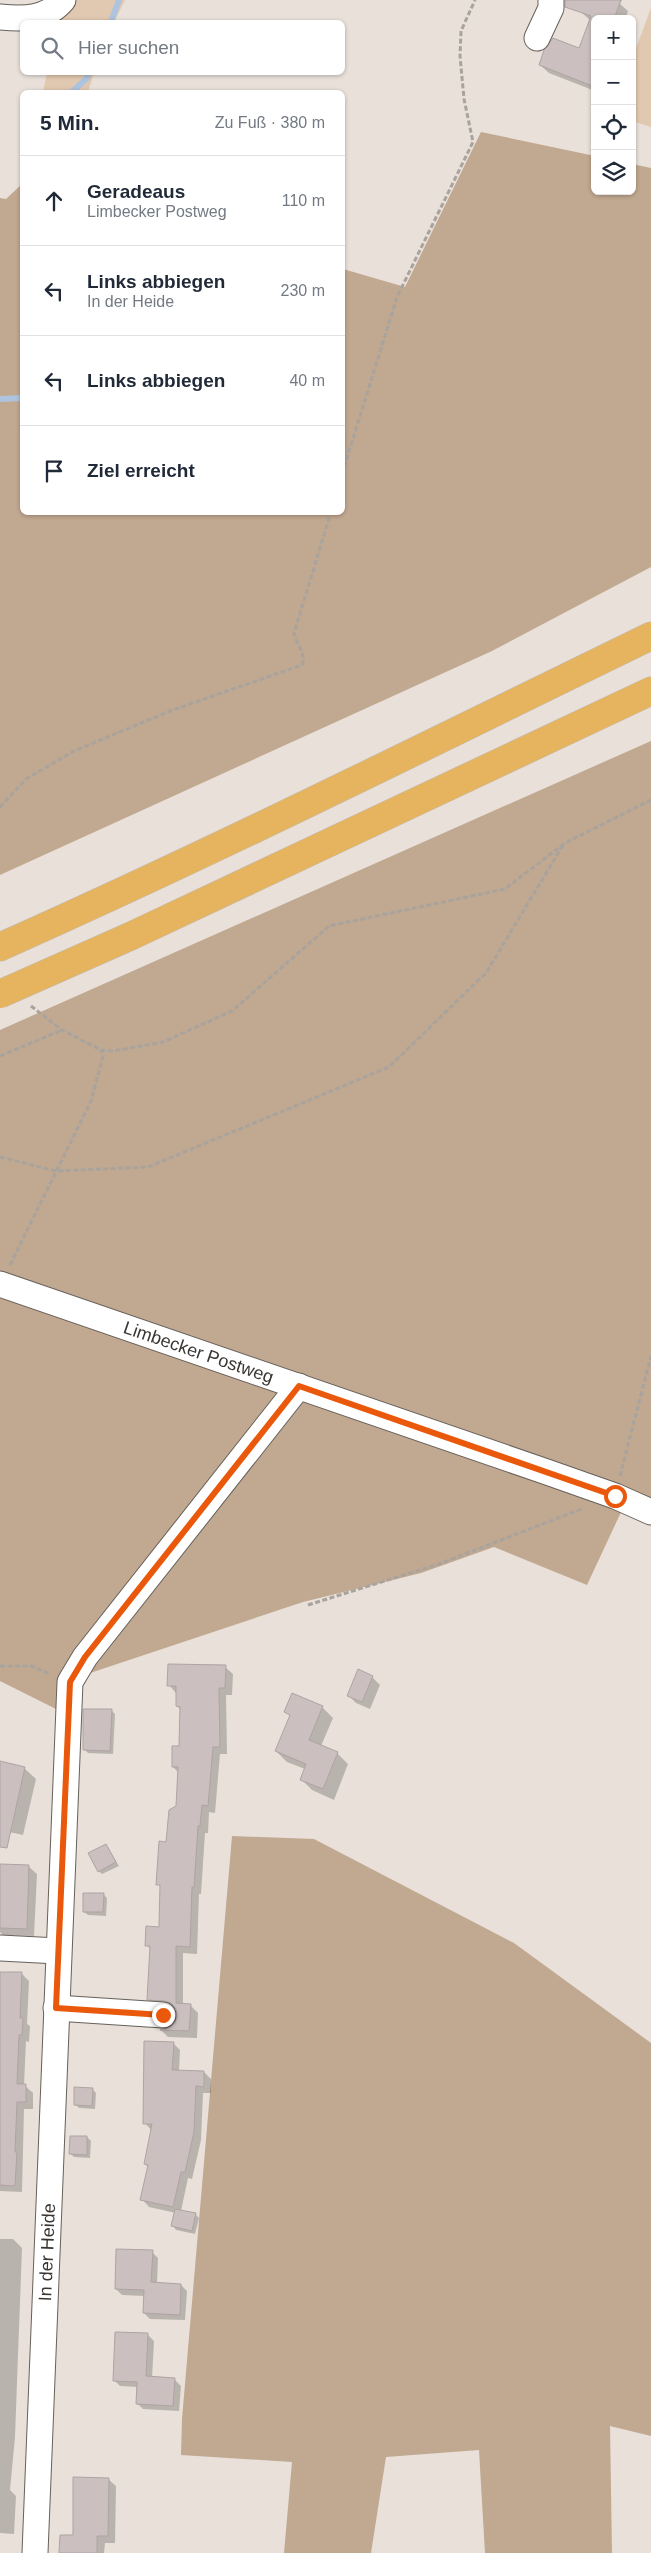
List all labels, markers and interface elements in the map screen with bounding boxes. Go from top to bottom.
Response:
map controls [591,15,636,195]
button: + [591,15,636,60]
search box [20,20,345,75]
icon: search [38,34,66,62]
text: Hier suchen [78,37,179,58]
button: − [591,60,636,105]
button: locate [591,105,636,150]
text: 5 Min. [40,111,100,134]
text: Zu Fuß · 380 m [215,114,325,131]
button: layers [591,150,636,195]
text: Geradeaus [87,181,185,202]
icon: ahead [40,187,68,215]
text: 110 m [282,192,325,209]
text: Limbecker Postweg [87,203,227,220]
text: Links abbiegen [87,271,225,292]
icon: left [40,277,68,305]
text: 230 m [281,282,325,299]
text: In der Heide [87,293,174,310]
icon: left [40,367,68,395]
text: Links abbiegen [87,370,225,391]
text: 40 m [289,372,325,389]
icon: arrive [40,457,68,485]
text: Ziel erreicht [87,460,195,481]
street label: Limbecker Postweg [121,1317,276,1387]
route start [604,1485,627,1508]
route end [152,2004,175,2027]
street label: In der Heide [35,2203,59,2302]

